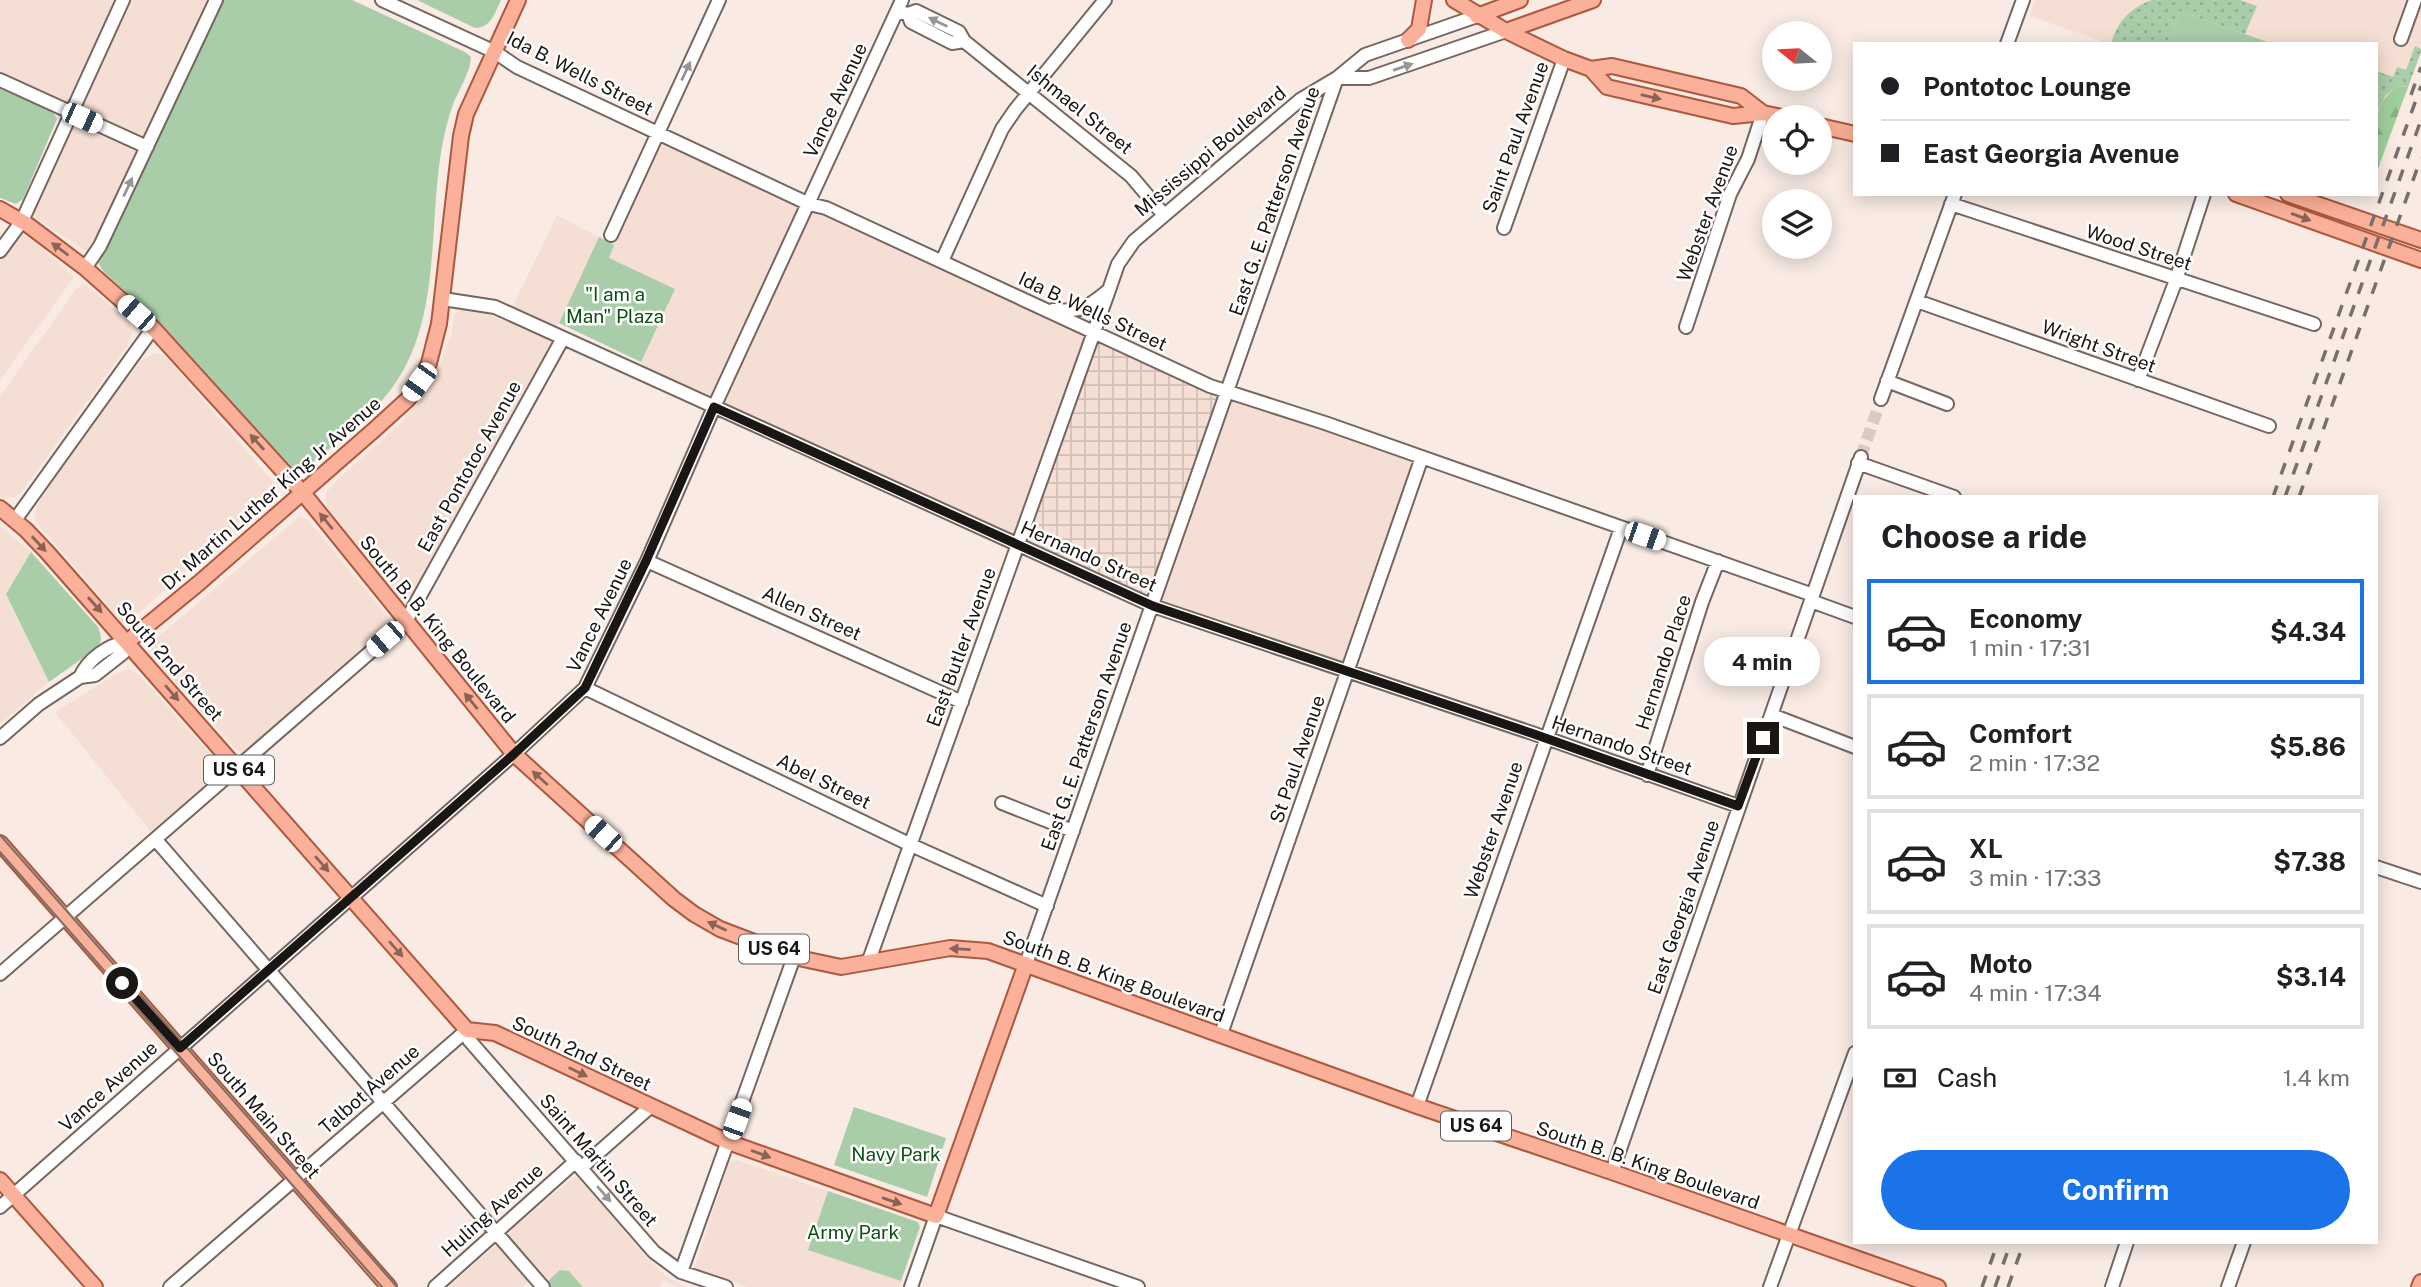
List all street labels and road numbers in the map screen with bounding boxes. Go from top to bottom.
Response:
street label: Ida B. Wells Street [503,27,657,119]
street label: Vance Avenue [799,39,871,161]
street label: Saint Paul Avenue [1477,58,1553,216]
street label: Ishmael Street [1023,60,1137,158]
street label: Mississippi Boulevard [1130,81,1290,221]
street label: East G. E. Patterson Avenue [1224,83,1324,319]
street label: Webster Avenue [1672,142,1742,284]
street label: Wood Street [2083,220,2195,274]
street label: Ida B. Wells Street [1015,267,1171,355]
street label: Wright Street [2039,315,2159,377]
street label: East Pontotoc Avenue [413,377,525,555]
street label: Dr. Martin Luther King Jr Avenue [157,392,385,594]
street label: Hernando Street [1017,516,1161,596]
street label: South B. B. King Boulevard [356,531,520,727]
street label: Vance Avenue [562,554,636,676]
street label: East Butler Avenue [922,564,1000,730]
street label: Allen Street [759,581,865,645]
street label: Hernando Place [1631,592,1695,732]
street label: South 2nd Street [112,597,228,725]
street label: East G. E. Patterson Avenue [1036,618,1136,854]
street label: St Paul Avenue [1265,692,1329,826]
street label: Hernando Street [1549,711,1695,779]
street label: Abel Street [774,749,874,813]
road number: US 64 [204,756,274,784]
street label: Webster Avenue [1459,758,1527,902]
street label: East Georgia Avenue [1643,817,1723,997]
street label: South B. B. King Boulevard [1000,926,1228,1026]
road number: US 64 [739,934,809,964]
street label: South 2nd Street [509,1011,655,1095]
street label: Vance Avenue [54,1036,162,1136]
street label: Talbot Avenue [315,1040,423,1138]
street label: South Main Street [203,1047,325,1183]
street label: Saint Martin Street [535,1089,663,1231]
road number: US 64 [1441,1112,1511,1140]
street label: South B. B. King Boulevard [1533,1116,1763,1214]
street label: Huling Avenue [437,1159,547,1261]

